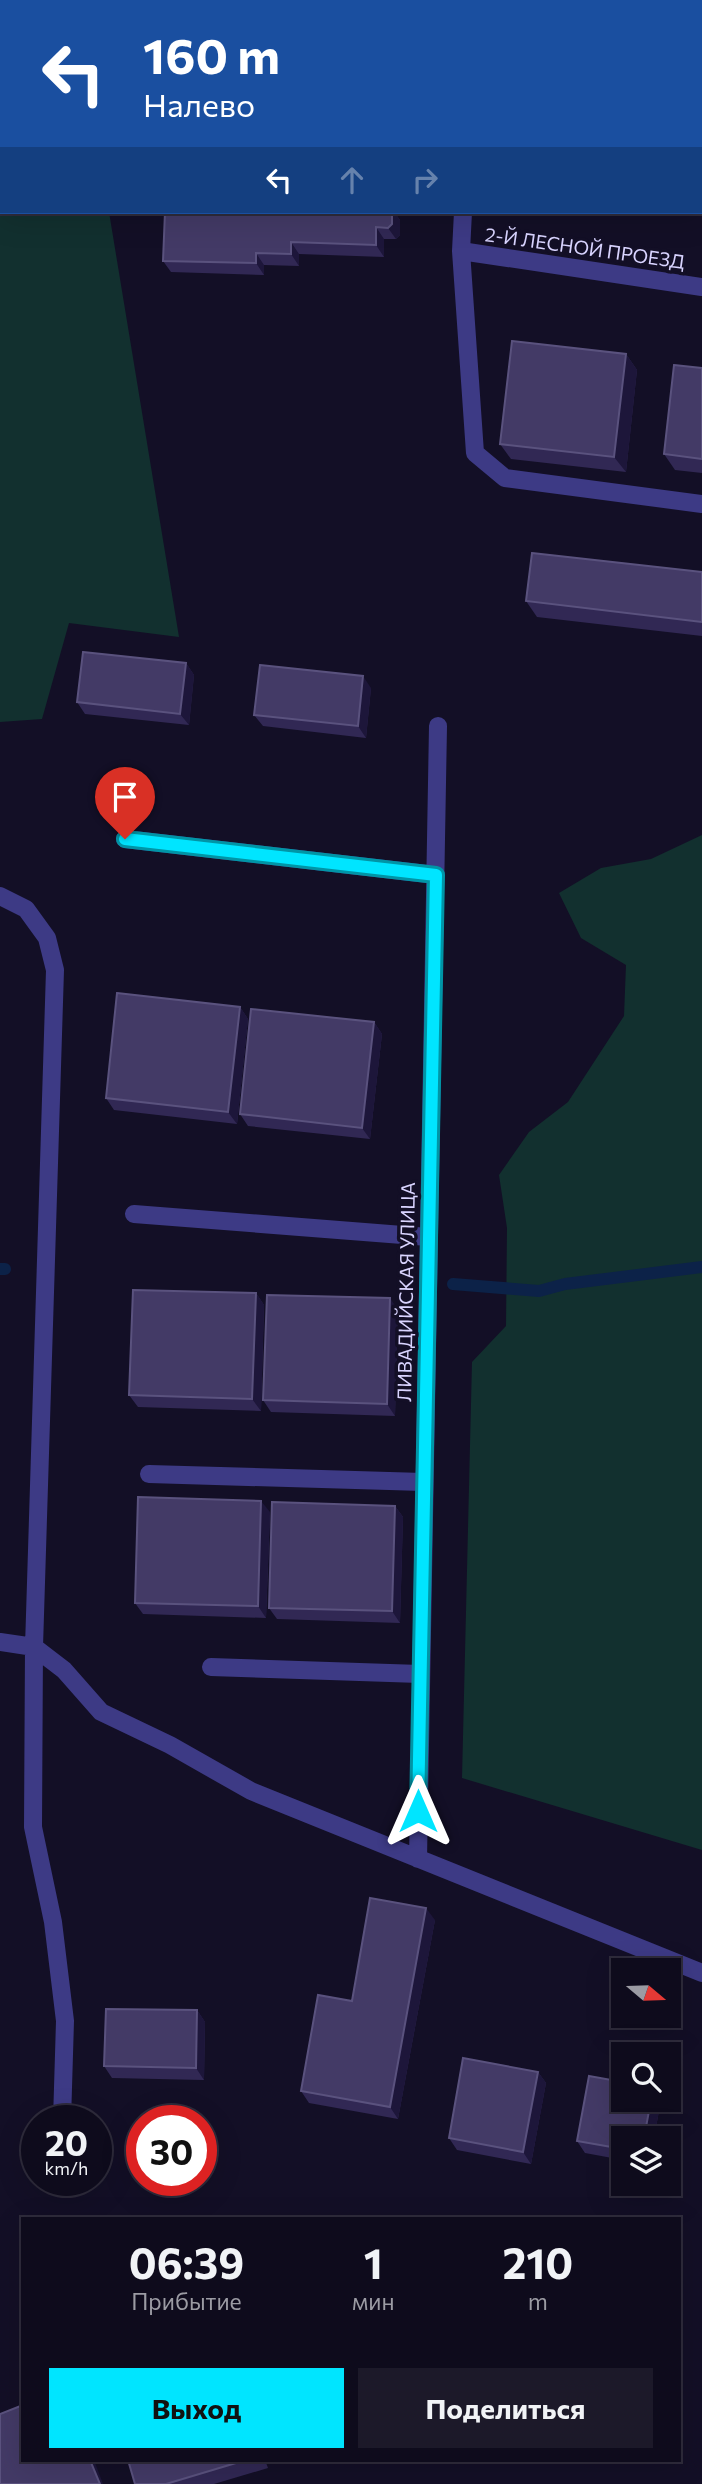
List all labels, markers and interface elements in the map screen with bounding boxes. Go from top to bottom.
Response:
text: 160 m [143,24,280,84]
icon: left [28,28,119,119]
text: Налево [143,84,255,124]
icon: left [260,161,298,199]
icon: ahead [333,161,371,199]
icon: right [406,161,444,199]
street label: 2-Й ЛЕСНОЙ ПРОЕЗД [484,222,687,273]
pin [95,767,155,839]
icon: arrive [106,778,144,816]
street label: ЛИВАДИЙСКАЯ УЛИЦА [392,1182,419,1402]
position arrow [381,1774,455,1848]
north arrow [611,1958,681,2028]
map controls [611,1958,681,2196]
button: search [611,2042,681,2112]
speed limit sign: 30 [126,2105,217,2196]
text: 20 [45,2120,88,2163]
button: layers [611,2126,681,2196]
text: km/h [45,2157,88,2179]
text: 06:39 [129,2236,244,2288]
text: 1 [364,2236,383,2288]
text: 210 [502,2236,573,2288]
text: Прибытие [131,2287,242,2315]
text: мин [352,2287,395,2315]
text: m [528,2287,548,2315]
button: Выход [49,2368,344,2448]
button: Поделиться [358,2368,653,2448]

